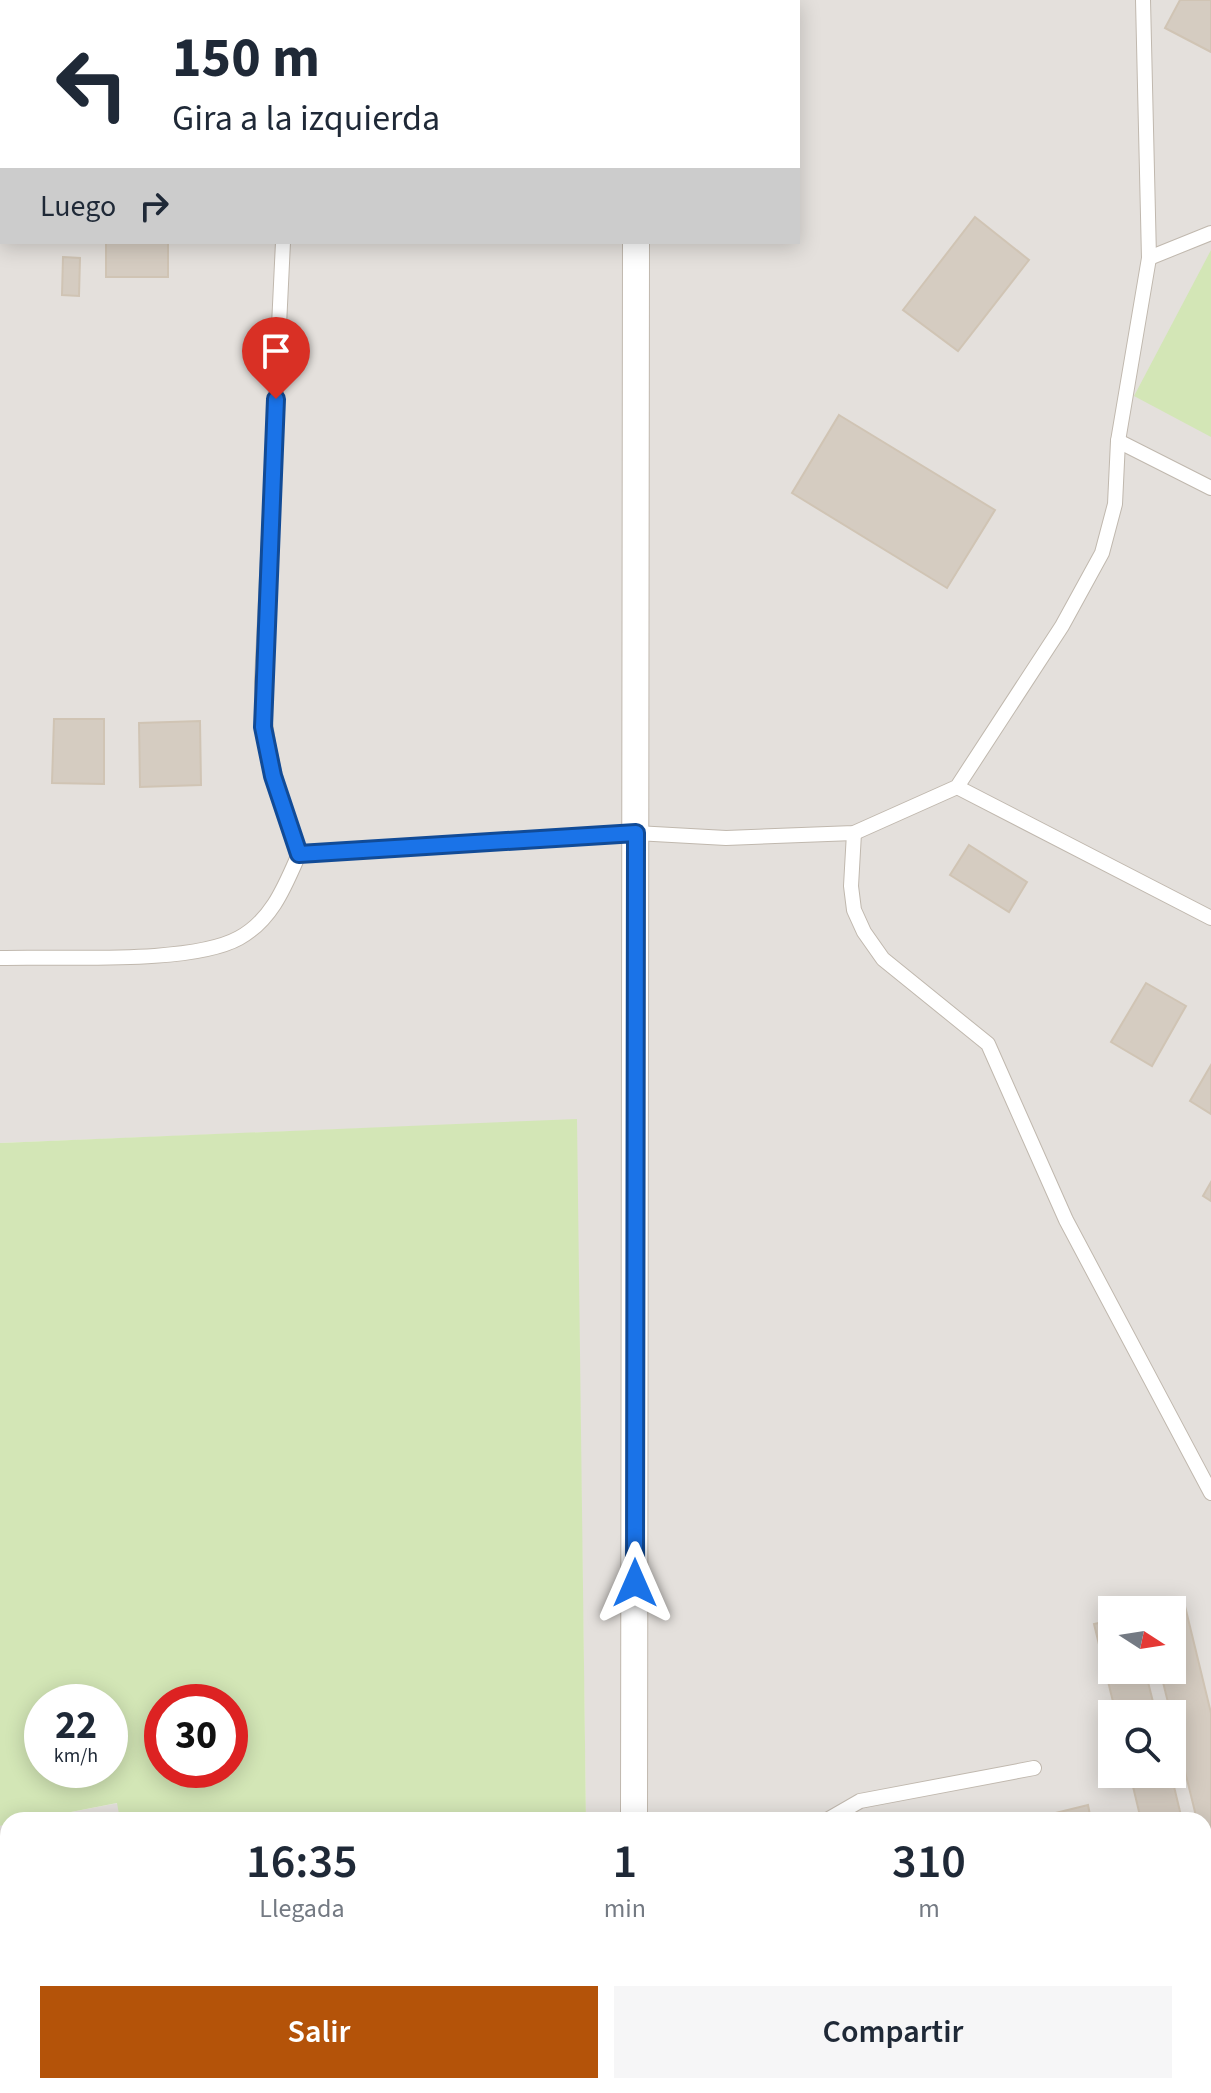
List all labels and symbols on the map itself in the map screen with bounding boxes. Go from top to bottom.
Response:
pin [242,317,310,399]
position arrow [593,1541,677,1625]
north arrow [1098,1596,1186,1684]
speed limit sign: 30 [144,1684,248,1788]

